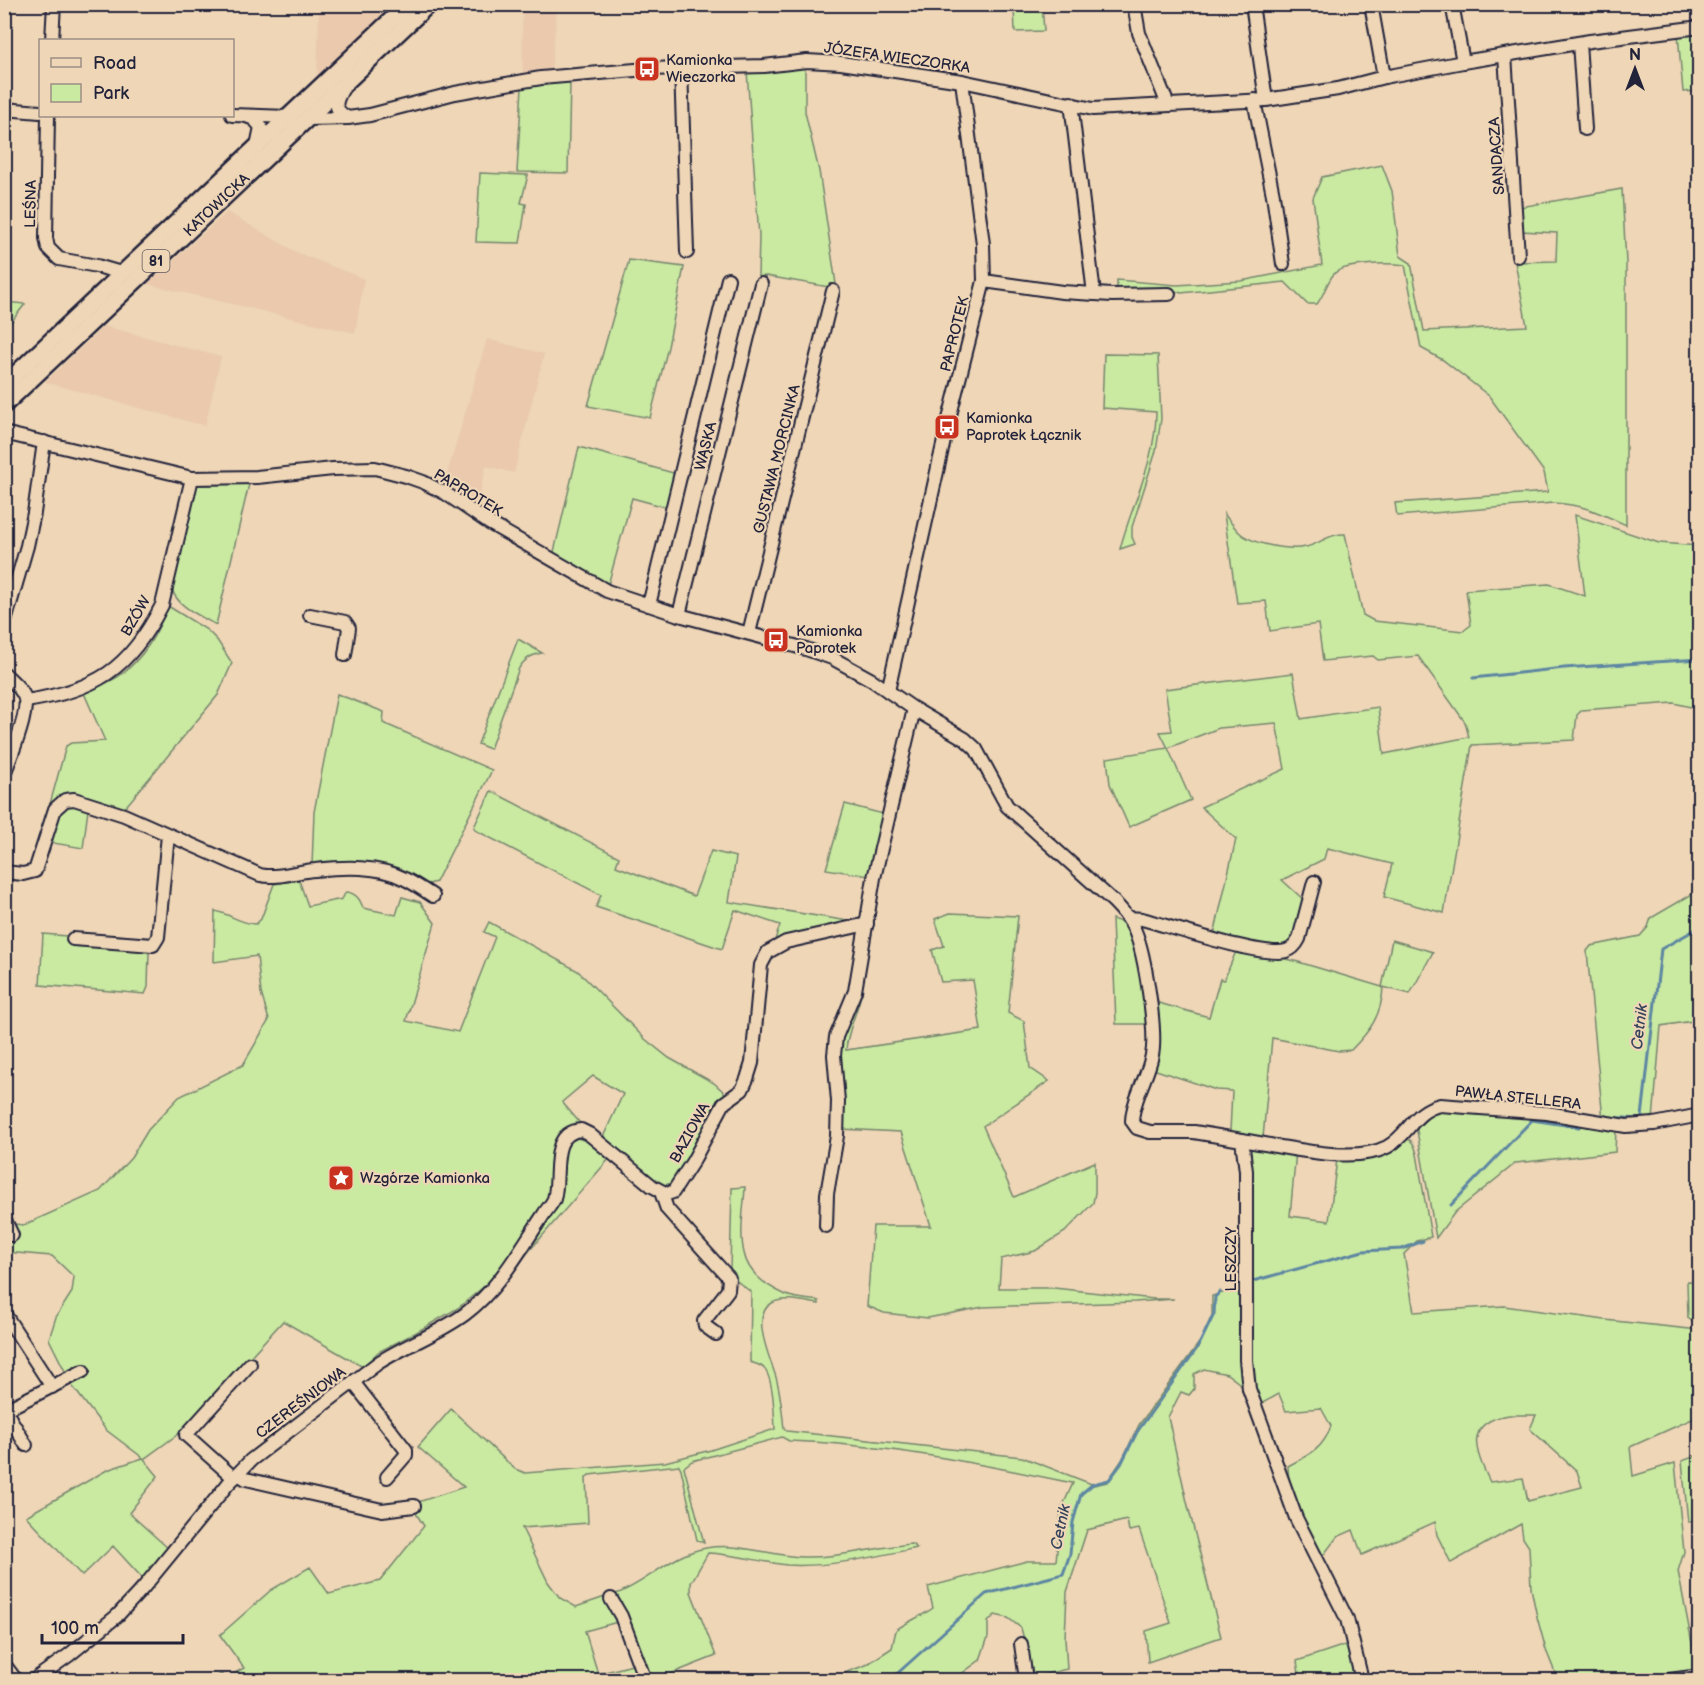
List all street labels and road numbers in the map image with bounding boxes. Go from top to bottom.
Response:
street label: JÓZEFA WIECZORKA [823,38,972,78]
street label: SANDACZA [1485,116,1509,195]
street label: KATOWICKA [179,168,254,240]
street label: LEŚNA [21,179,41,228]
road number: 81 [142,250,170,272]
street label: PAPROTEK [936,294,974,374]
street label: GUSTAWA MORCINKA [749,382,805,536]
street label: WĄSKA [691,419,721,472]
street label: PAPROTEK [430,465,506,521]
street label: BZÓW [117,592,155,640]
street label: PAWŁA STELLERA [1454,1082,1583,1114]
street label: BAZIOWA [666,1099,715,1166]
street label: LESZCZY [1222,1226,1241,1291]
street label: CZEREŚNIOWA [252,1362,351,1443]

